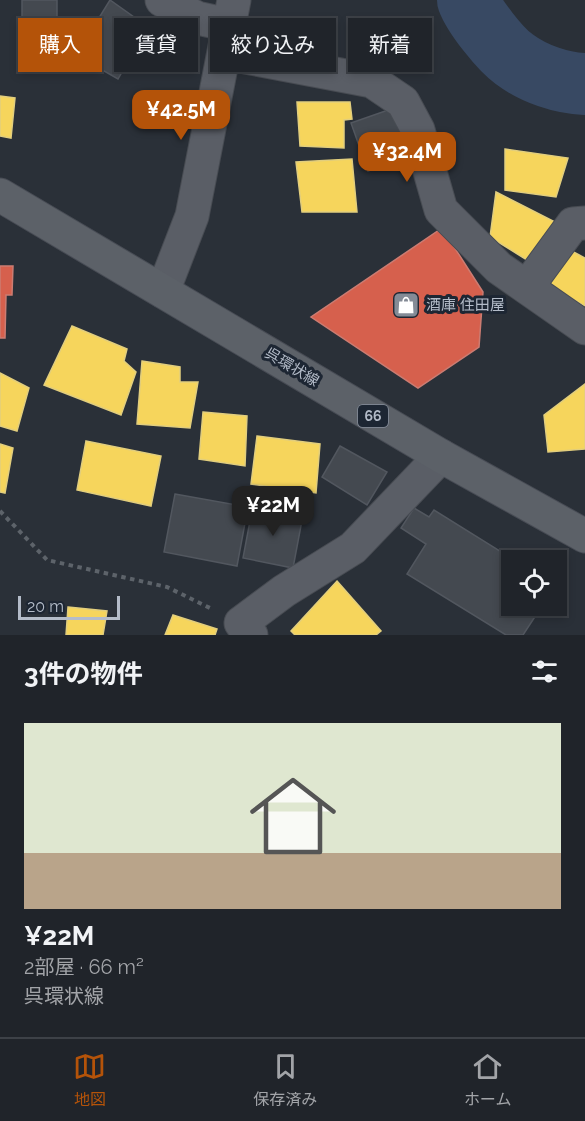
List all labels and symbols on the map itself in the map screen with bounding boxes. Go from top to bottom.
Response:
pin: ¥42.5M [132,90,230,141]
pin: ¥32.4M [358,132,456,183]
shop icon: 酒庫 住田屋 [391,290,421,320]
place label: 酒庫 住田屋 [426,296,505,314]
street label: 呉環状線 [262,344,322,390]
road number: 66 [358,405,388,427]
pin: ¥22M [237,486,309,537]
scale bar [18,593,120,620]

